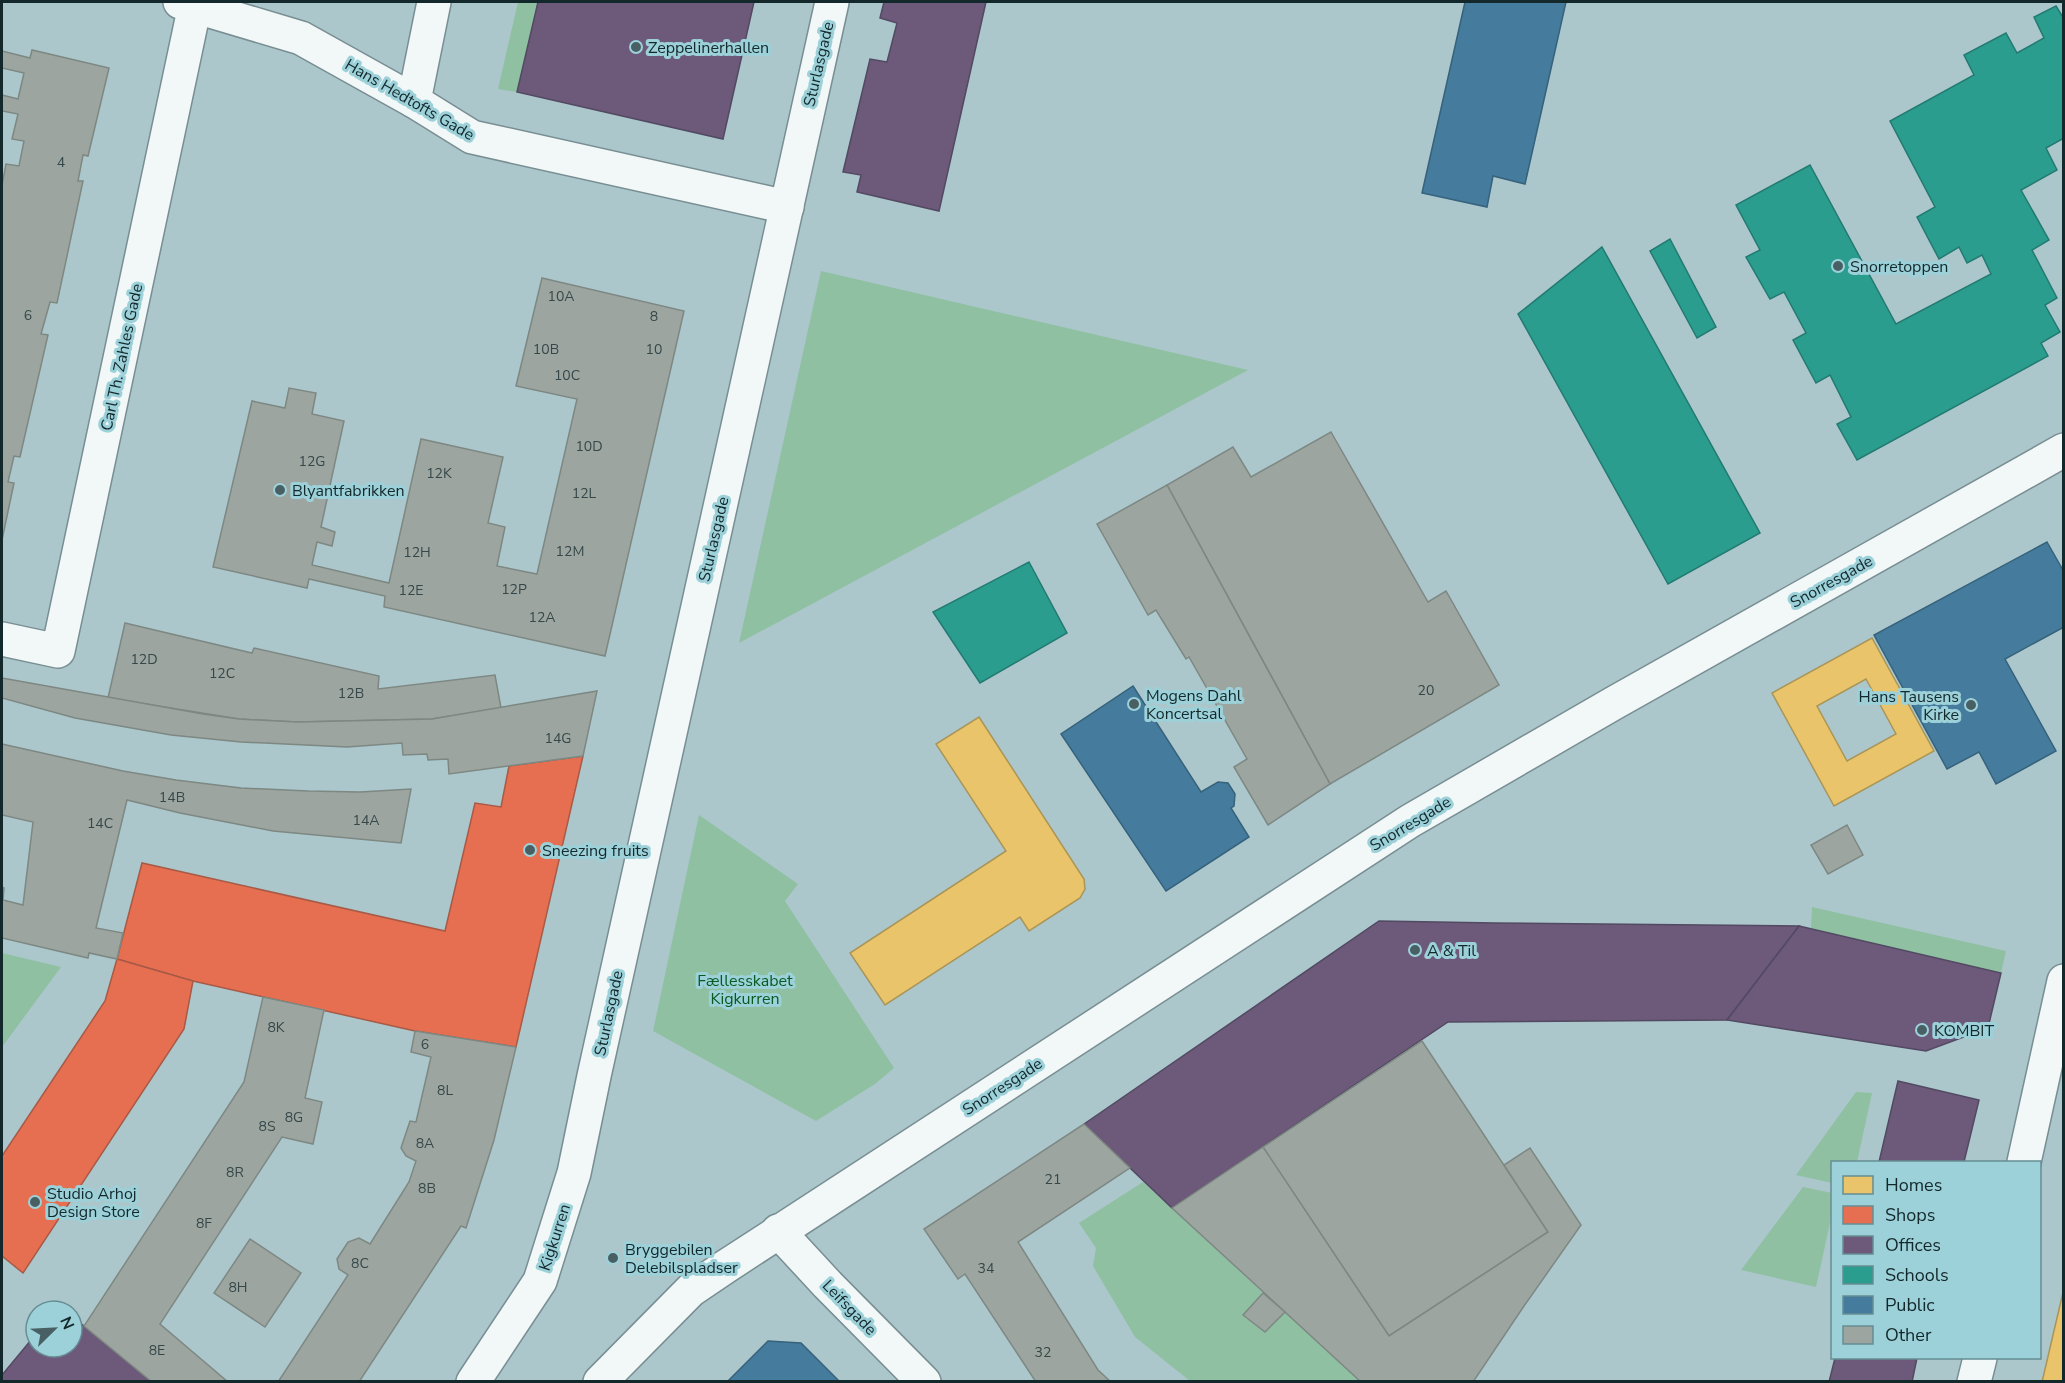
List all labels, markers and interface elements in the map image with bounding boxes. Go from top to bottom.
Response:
street label: Sturlasgade [799,19,839,109]
place label: Zeppelinerhallen [648,37,769,59]
marker: Zeppelinerhallen [629,40,643,54]
street label: Hans Hedtofts Gade [341,54,478,146]
house number: 4 [57,153,65,172]
place label: Snorretoppen [1850,256,1948,278]
marker: Snorretoppen [1831,259,1845,273]
street label: Carl Th. Zahles Gade [96,282,148,433]
house number: 10A [547,287,575,306]
house number: 6 [24,306,32,325]
house number: 8 [650,307,658,326]
house number: 10B [533,340,559,359]
house number: 10 [646,340,662,359]
house number: 10C [554,366,580,385]
house number: 10D [575,437,603,456]
house number: 12G [299,452,325,471]
house number: 12K [426,464,452,483]
place label: Blyantfabrikken [292,480,405,502]
marker: Blyantfabrikken [273,483,287,497]
house number: 12L [572,484,597,503]
street label: Sturlasgade [694,494,734,584]
house number: 12M [556,542,584,561]
house number: 12H [403,543,431,562]
street label: Snorresgade [1786,550,1877,614]
house number: 12P [501,580,527,599]
house number: 12E [399,581,423,600]
house number: 12A [528,608,556,627]
house number: 12D [130,650,158,669]
house number: 12C [209,664,235,683]
house number: 20 [1418,681,1434,700]
house number: 12B [338,684,364,703]
place label: Mogens Dahl Koncertsal [1146,685,1242,725]
place label: Hans Tausens Kirke [1859,686,1959,726]
marker: Mogens Dahl Koncertsal [1127,697,1141,711]
marker: Hans Tausens Kirke [1964,698,1978,712]
house number: 14G [545,729,571,748]
house number: 14B [159,788,185,807]
street label: Snorresgade [1366,791,1455,857]
house number: 14A [352,811,380,830]
house number: 14C [87,814,113,833]
place label: Sneezing fruits [542,840,649,862]
marker: Sneezing fruits [523,843,537,857]
place label: A & Til [1427,940,1476,962]
marker: A & Til [1408,943,1422,957]
street label: Sturlasgade [589,969,629,1058]
park label: Fællesskabet Kigkurren [697,970,793,1010]
house number: 8K [267,1018,285,1037]
place label: KOMBIT [1934,1020,1994,1042]
marker: KOMBIT [1915,1023,1929,1037]
house number: 6 [421,1035,429,1054]
street label: Snorresgade [958,1053,1047,1121]
house number: 8L [437,1081,453,1100]
house number: 8G [285,1108,303,1127]
house number: 8S [258,1117,276,1136]
house number: 8A [416,1134,434,1153]
legend [1831,1161,2041,1359]
house number: 8R [226,1163,244,1182]
house number: 21 [1045,1170,1061,1189]
text: Homes [1885,1173,1942,1197]
house number: 8B [418,1179,436,1198]
place label: Studio Arhoj Design Store [47,1183,140,1223]
marker: Studio Arhoj Design Store [28,1195,42,1209]
street label: Kigkurren [534,1201,576,1274]
text: Shops [1885,1203,1935,1227]
house number: 8F [196,1214,212,1233]
text: Offices [1885,1233,1941,1257]
place label: Bryggebilen Delebilspladser [625,1239,738,1279]
marker: Bryggebilen Delebilspladser [606,1251,620,1265]
house number: 8C [351,1254,369,1273]
house number: 34 [978,1259,994,1278]
text: Schools [1885,1263,1949,1287]
street label: Leifsgade [817,1275,881,1340]
house number: 8H [228,1278,248,1297]
text: Public [1885,1293,1935,1317]
north arrow [24,1299,84,1359]
text: N [54,1313,79,1333]
text: Other [1885,1323,1932,1347]
house number: 8E [149,1341,165,1360]
house number: 32 [1035,1343,1051,1362]

